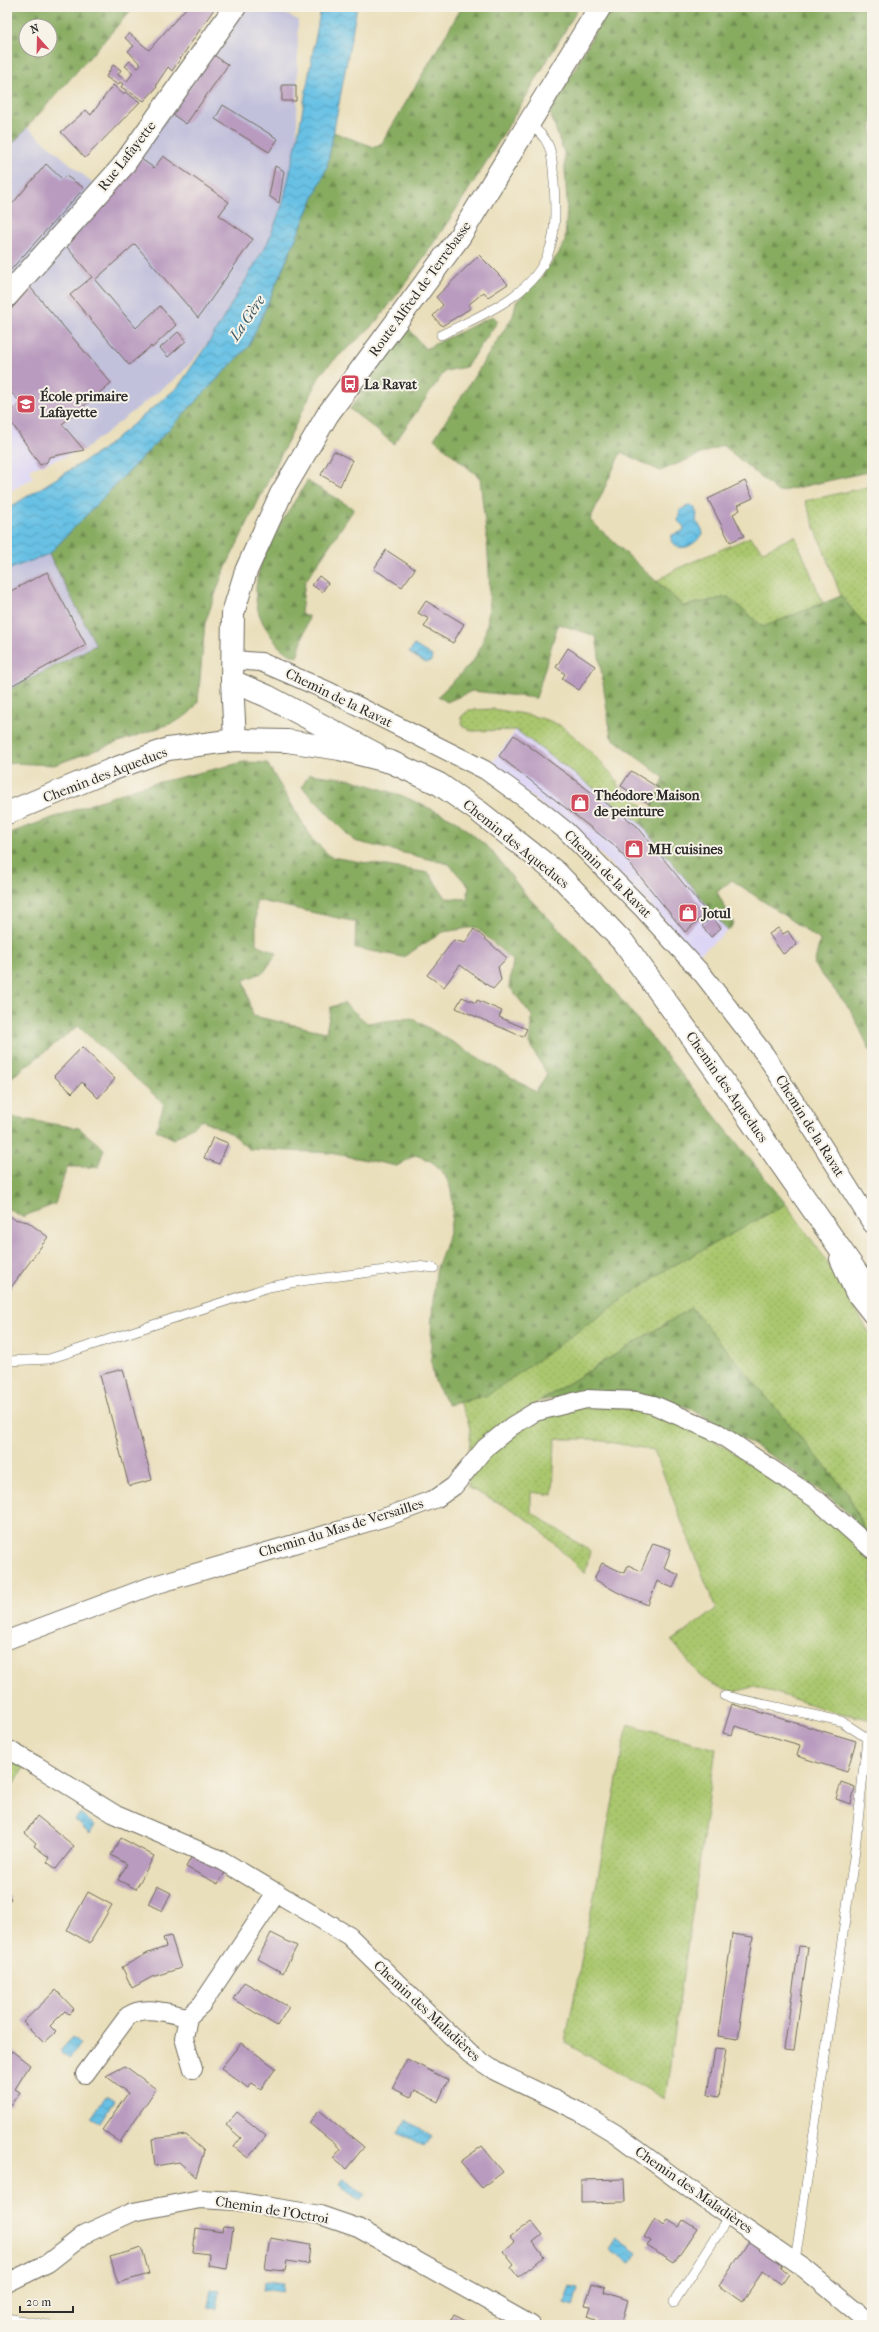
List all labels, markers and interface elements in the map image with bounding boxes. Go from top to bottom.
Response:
north arrow [18,18,58,58]
text: N [29,21,42,37]
street label: Rue Lafayette [94,117,160,195]
street label: Route Alfred de Terrebasse [365,218,475,360]
water label: La Gère [225,291,269,345]
bus stop icon: La Ravat [339,373,361,395]
place label: La Ravat [364,376,418,393]
place label: École primaire Lafayette [40,387,128,421]
school or university icon: École primaire Lafayette [15,393,37,415]
street label: Chemin de la Ravat [283,665,395,731]
street label: Chemin des Aqueducs [41,743,169,807]
place label: Théodore Maison de peinture [593,787,701,820]
shop icon: Théodore Maison de peinture [569,792,591,814]
street label: Chemin des Aqueducs [460,796,572,892]
street label: Chemin de la Ravat [561,827,655,921]
shop icon: MH cuisines [623,838,645,860]
place label: MH cuisines [647,841,723,858]
shop icon: Jotul [677,902,699,924]
place label: Jotul [700,905,731,922]
street label: Chemin des Aqueducs [682,1028,772,1146]
street label: Chemin de la Ravat [772,1072,848,1180]
street label: Chemin du Mas de Versailles [257,1495,425,1561]
street label: Chemin des Maladières [370,1957,484,2065]
street label: Chemin des Maladières [632,2143,756,2237]
street label: Chemin de l'Octroi [214,2193,330,2227]
scale bar [20,2288,73,2314]
text: 20 m [26,2295,51,2309]

